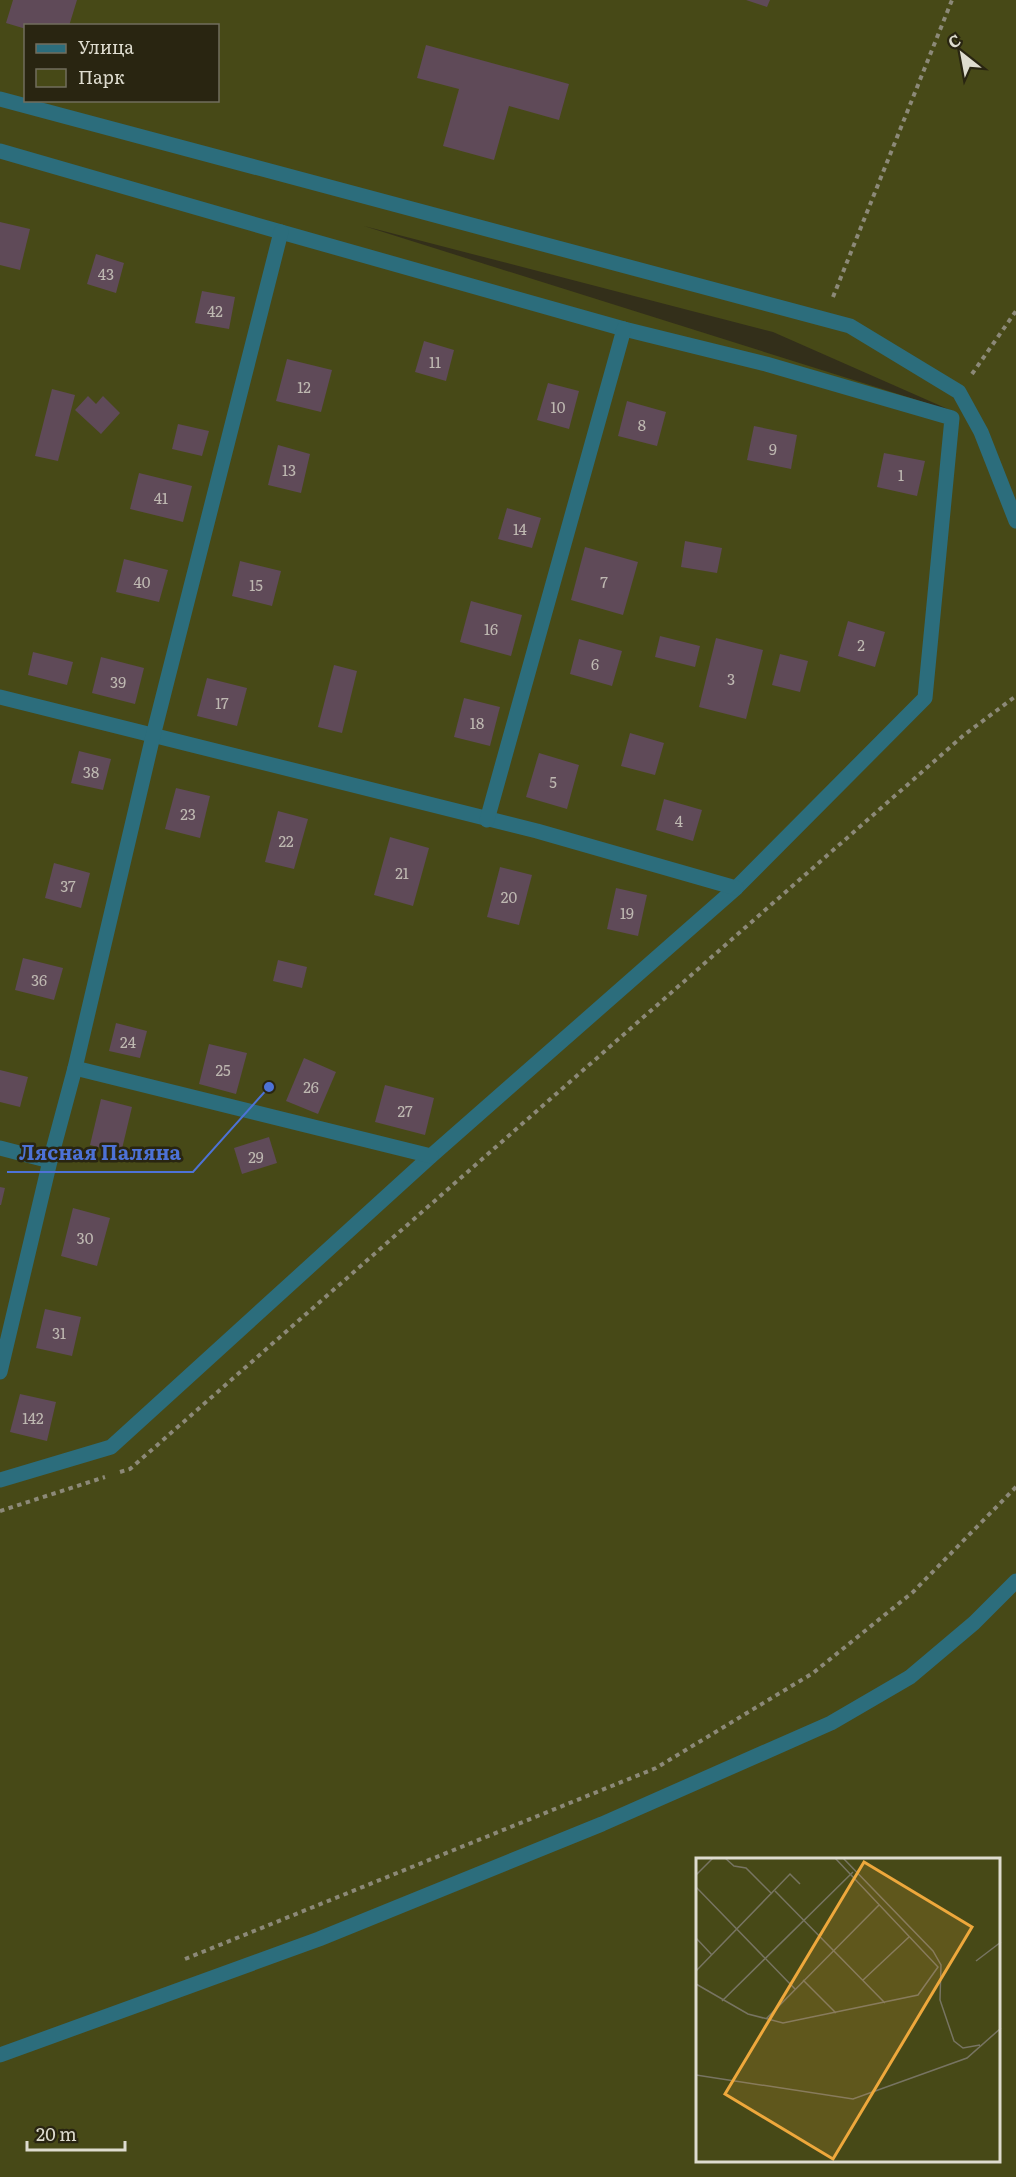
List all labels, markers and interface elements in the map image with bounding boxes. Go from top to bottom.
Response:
legend [24,24,219,102]
north arrow [932,24,992,84]
text: С [943,27,965,54]
text: Улица [78,33,134,60]
text: Парк [78,63,125,90]
house number: 43 [98,262,114,285]
house number: 42 [207,299,223,322]
house number: 11 [429,350,441,373]
house number: 12 [297,375,311,398]
house number: 10 [551,395,566,418]
house number: 8 [638,413,646,436]
house number: 9 [769,437,777,460]
house number: 13 [282,458,296,481]
house number: 1 [898,463,904,486]
house number: 41 [154,486,168,509]
house number: 14 [513,517,527,540]
house number: 40 [134,570,151,593]
house number: 7 [600,570,608,593]
house number: 15 [249,573,263,596]
house number: 16 [484,617,498,640]
house number: 2 [857,633,865,656]
house number: 6 [591,652,599,675]
house number: 3 [727,667,735,690]
house number: 39 [110,670,126,693]
house number: 17 [215,691,229,714]
house number: 18 [470,711,484,734]
house number: 38 [83,760,99,783]
house number: 5 [549,770,557,793]
house number: 23 [180,802,196,825]
house number: 4 [675,809,683,832]
house number: 22 [278,829,294,852]
house number: 21 [395,861,409,884]
house number: 37 [60,874,76,897]
house number: 20 [501,885,517,908]
house number: 19 [620,901,634,924]
house number: 36 [31,968,47,991]
house number: 24 [120,1030,136,1053]
house number: 25 [215,1058,231,1081]
house number: 26 [303,1075,319,1098]
house number: 27 [397,1099,413,1122]
callout: Лясная Паляна [7,1134,193,1172]
text: Лясная Паляна [19,1136,182,1166]
house number: 29 [248,1145,264,1168]
house number: 30 [77,1226,94,1249]
house number: 31 [52,1321,66,1344]
house number: 142 [22,1406,44,1429]
inset map [696,1858,1001,2162]
scale bar [27,2114,124,2152]
text: 20 m [36,2120,77,2147]

